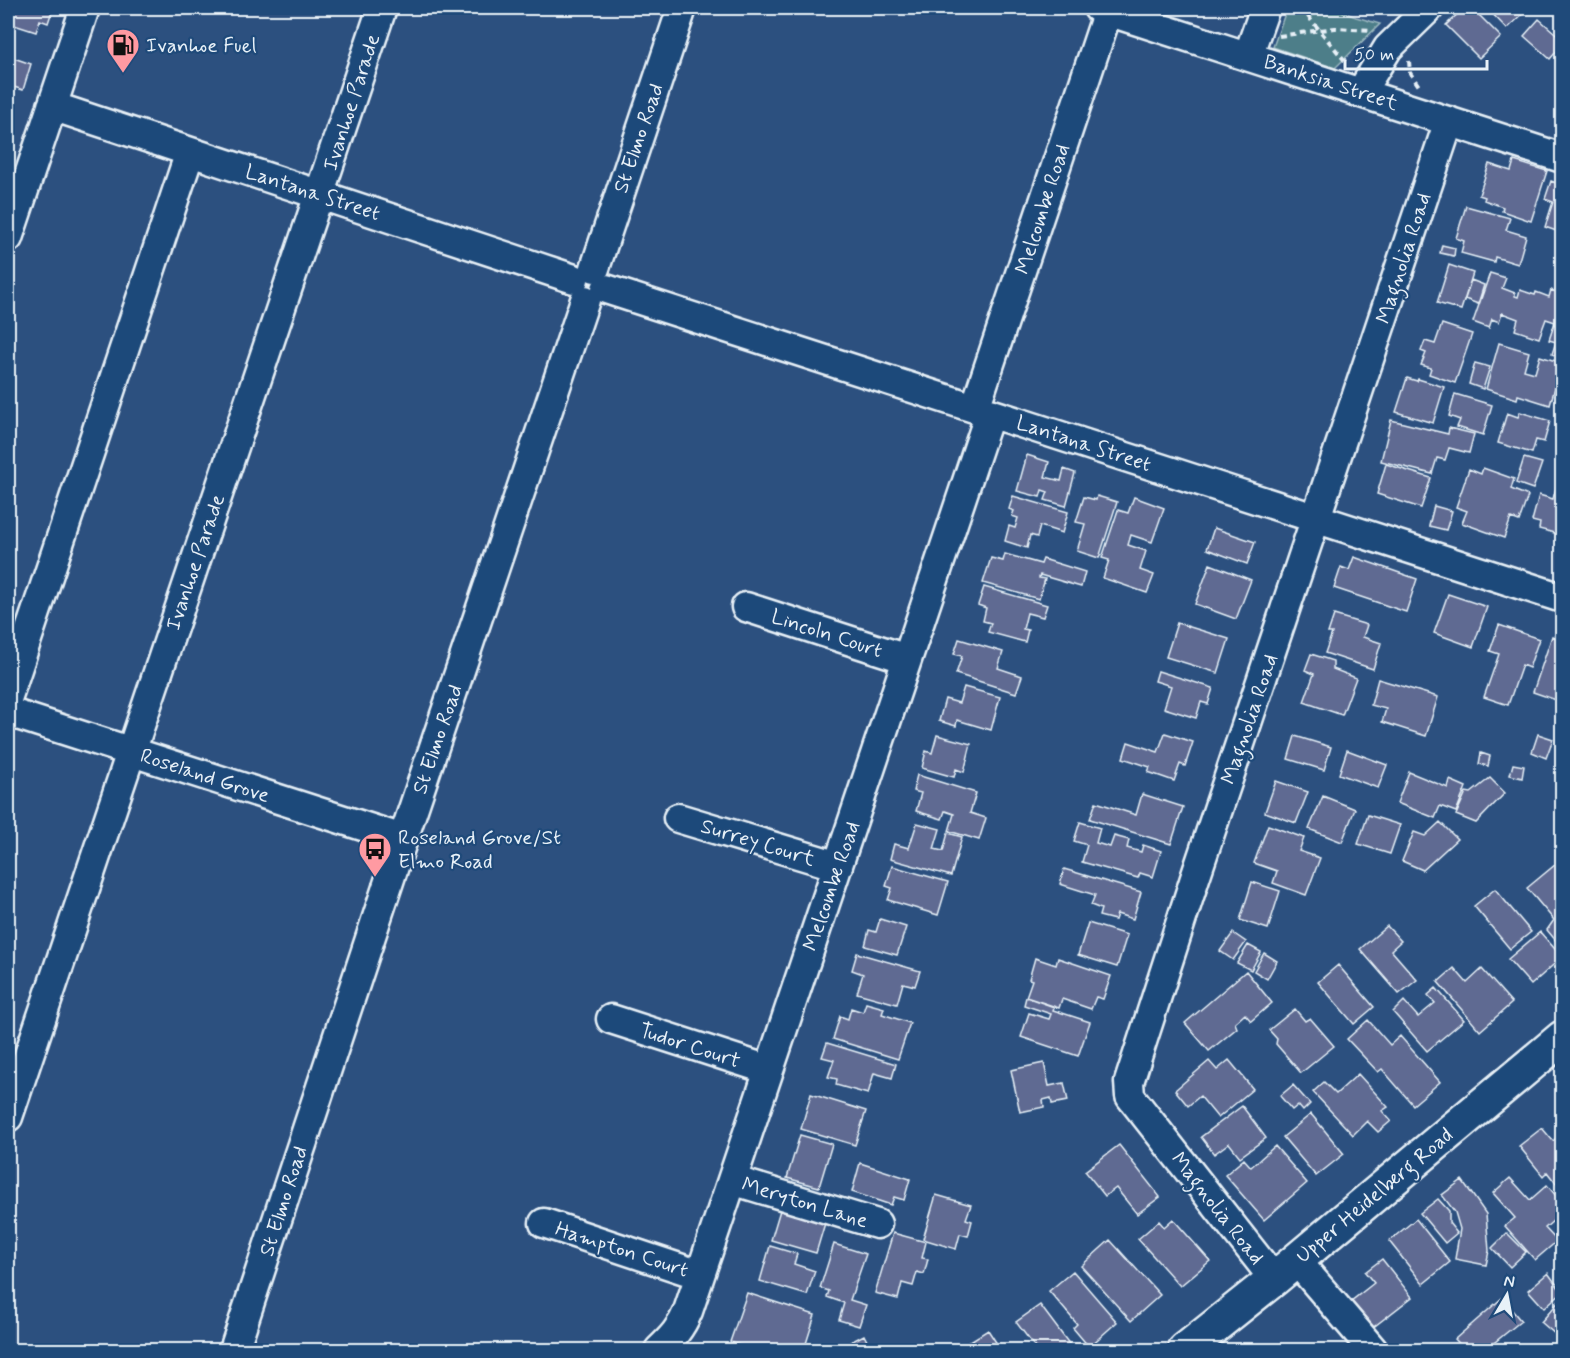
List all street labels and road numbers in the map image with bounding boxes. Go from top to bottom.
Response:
street label: Ivanhoe Parade [317,30,387,174]
street label: Banksia Street [1260,48,1402,118]
street label: St Elmo Road [607,80,671,197]
street label: Melcombe Road [1009,141,1077,278]
street label: Lantana Street [242,158,384,228]
street label: Magnolia Road [1370,189,1440,328]
street label: Lantana Street [1013,409,1155,479]
street label: Ivanhoe Parade [160,491,232,634]
street label: Lincoln Court [768,603,886,665]
street label: Magnolia Road [1215,650,1287,789]
street label: St Elmo Road [406,681,470,798]
street label: Roseland Grove [136,742,273,810]
street label: Surrey Court [697,812,819,874]
street label: Melcombe Road [797,818,867,955]
street label: Tudor Court [635,1016,744,1075]
street label: Upper Heidelberg Road [1290,1122,1461,1272]
street label: St Elmo Road [253,1143,315,1260]
street label: Magnolia Road [1163,1146,1270,1272]
street label: Meryton Lane [738,1171,871,1235]
street label: Hampton Court [552,1215,692,1285]

